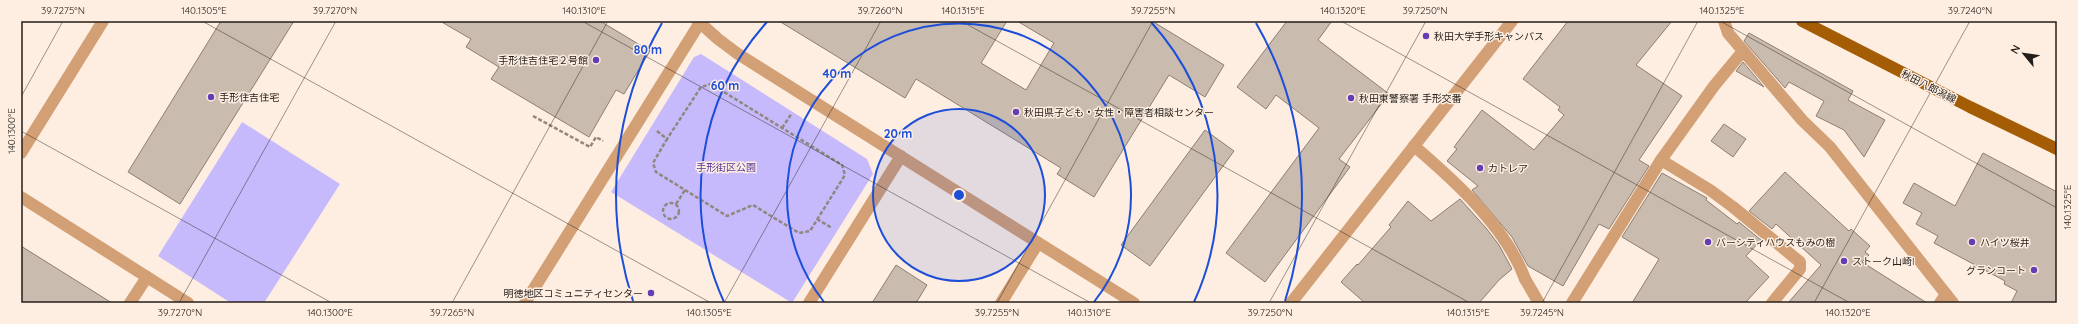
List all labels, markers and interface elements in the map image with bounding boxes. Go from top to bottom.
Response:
text: 39.7275°N [41,4,85,17]
text: 140.1305°E [181,4,227,17]
text: 39.7270°N [313,4,357,17]
text: 140.1310°E [562,4,606,17]
text: 39.7260°N [858,4,902,17]
text: 140.1315°E [941,4,985,17]
text: 39.7255°N [1131,4,1175,17]
text: 140.1320°E [1320,4,1366,17]
text: 39.7250°N [1403,4,1447,17]
text: 140.1325°E [1699,4,1745,17]
text: 39.7240°N [1948,4,1992,17]
place label: 秋田大学手形キャンパス [1434,30,1544,43]
marker: 秋田大学手形キャンパス [1421,31,1431,41]
north arrow [2004,34,2044,74]
text: 80 m [634,42,662,57]
text: N [2007,42,2023,56]
place label: 手形住吉住宅２号館 [498,54,588,67]
marker: 手形住吉住宅２号館 [591,55,601,65]
text: 40 m [823,66,851,81]
street label: 秋田八郎潟線 [1899,67,1958,106]
text: 60 m [711,78,739,93]
place label: 手形住吉住宅 [219,91,279,104]
marker: 手形住吉住宅 [206,92,216,102]
place label: 秋田東警察署 手形交番 [1359,92,1462,105]
marker: 秋田東警察署 手形交番 [1346,93,1356,103]
place label: 秋田県子ども・女性・障害者相談センター [1024,106,1214,119]
marker: 秋田県子ども・女性・障害者相談センター [1011,107,1021,117]
text: 140.1300°E [5,108,18,154]
text: 20 m [884,126,912,141]
park label: 手形街区公園 [696,161,756,174]
place label: カトレア [1488,162,1528,175]
marker: カトレア [1475,163,1485,173]
text: 140.1325°E [2061,184,2074,230]
centre of rings [952,188,966,202]
place label: バーシティハウスもみの樹 [1716,236,1835,249]
place label: ハイツ桜井 [1980,236,2030,249]
marker: バーシティハウスもみの樹 [1703,237,1713,247]
marker: ハイツ桜井 [1967,237,1977,247]
place label: ストーク山崎I [1852,255,1915,268]
marker: ストーク山崎I [1839,256,1849,266]
place label: グランコート [1966,264,2026,277]
marker: グランコート [2029,265,2039,275]
place label: 明徳地区コミュニティセンター [504,287,643,300]
marker: 明徳地区コミュニティセンター [646,288,656,298]
text: 39.7270°N [158,306,202,319]
text: 140.1300°E [307,306,353,319]
text: 39.7265°N [430,306,474,319]
text: 140.1305°E [686,306,732,319]
text: 39.7255°N [975,306,1019,319]
text: 140.1310°E [1067,306,1111,319]
text: 39.7250°N [1248,306,1292,319]
text: 140.1315°E [1446,306,1490,319]
text: 39.7245°N [1520,306,1564,319]
text: 140.1320°E [1825,306,1871,319]

